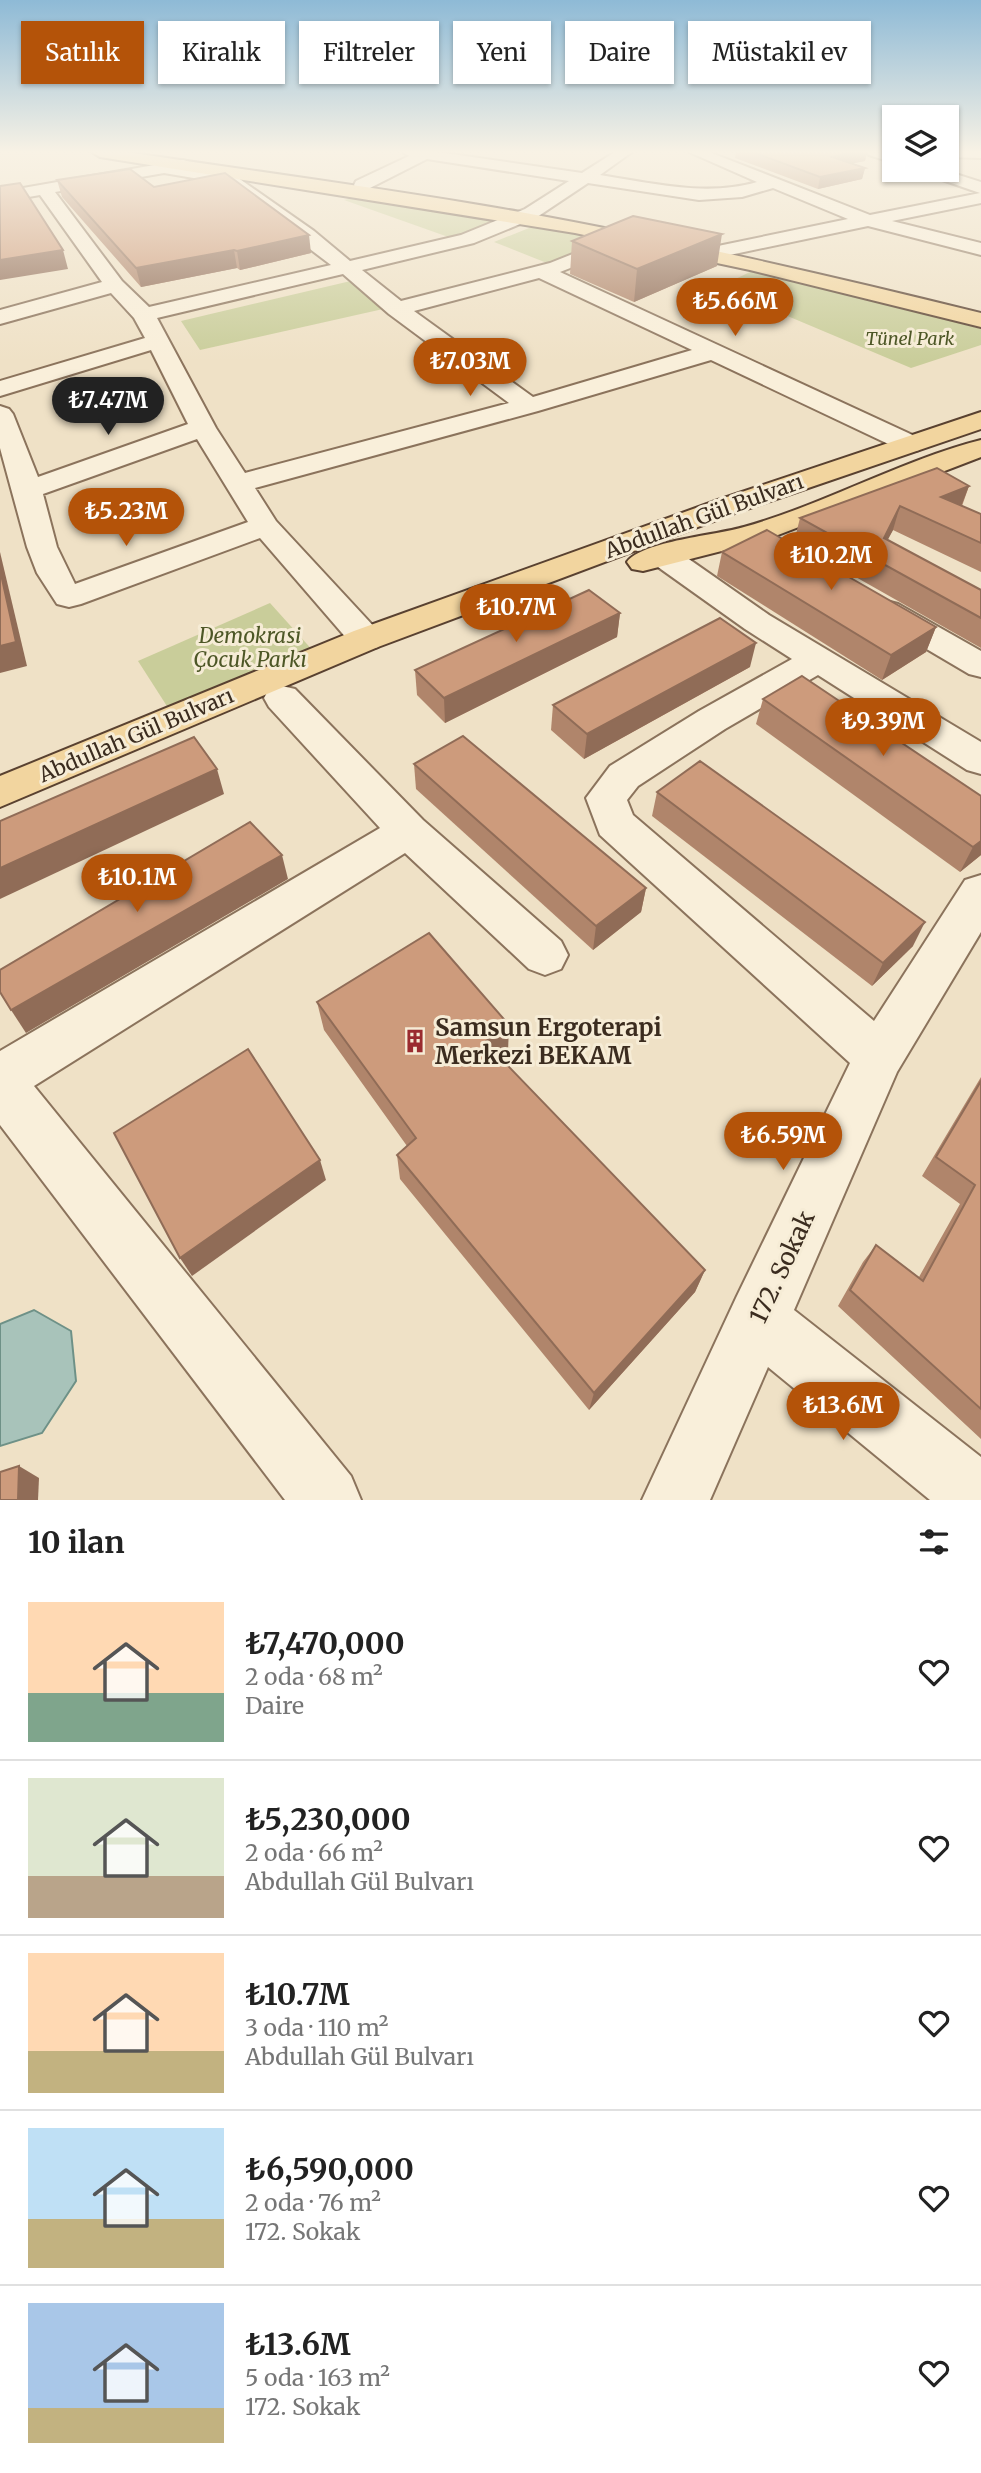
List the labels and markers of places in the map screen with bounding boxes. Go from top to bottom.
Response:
pin: ₺5.66M [678,278,792,338]
pin: ₺7.03M [413,338,527,398]
pin: ₺7.47M [51,378,165,437]
pin: ₺5.23M [69,489,183,548]
pin: ₺10.2M [774,532,888,592]
pin: ₺10.7M [459,584,573,644]
pin: ₺9.39M [826,698,940,758]
pin: ₺10.1M [80,855,194,914]
place label: Samsun Ergoterapi Merkezi BEKAM [435,1012,662,1071]
building icon: Samsun Ergoterapi Merkezi BEKAM [401,1027,429,1055]
pin: ₺6.59M [726,1112,840,1172]
pin: ₺13.6M [786,1382,900,1442]

